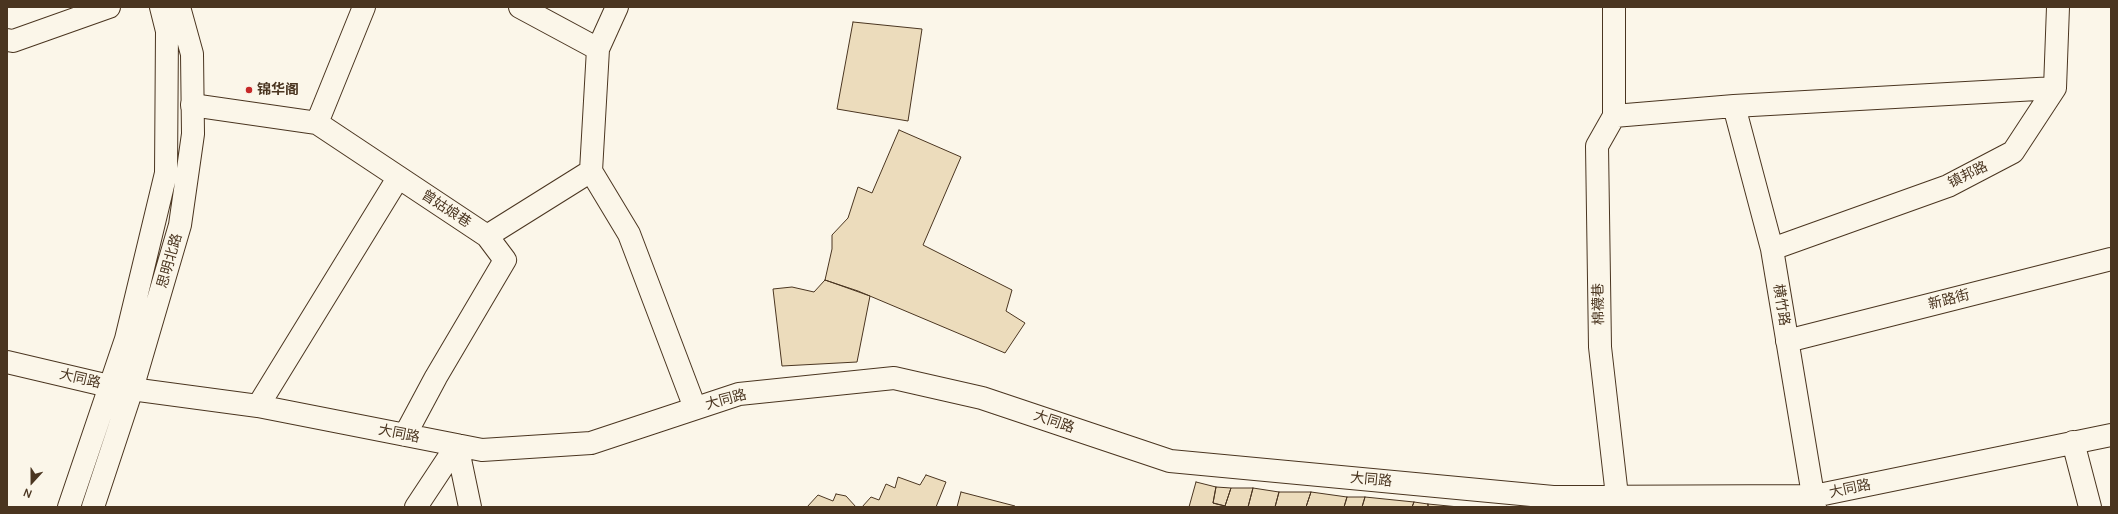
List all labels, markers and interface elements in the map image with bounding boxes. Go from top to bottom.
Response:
place label: 锦华阁 [257,82,299,98]
marker: 锦华阁 [244,85,254,95]
street label: 镇邦路 [1945,158,1991,192]
street label: 曾姑娘巷 [418,187,474,231]
street label: 思明北路 [154,232,186,290]
street label: 棉襪巷 [1590,283,1608,325]
street label: 横竹路 [1769,283,1793,327]
street label: 新路街 [1927,287,1971,313]
street label: 大同路 [58,366,102,392]
street label: 大同路 [704,386,748,414]
street label: 大同路 [1031,407,1077,437]
street label: 大同路 [377,422,421,446]
north arrow [12,462,52,502]
street label: 大同路 [1349,470,1393,490]
street label: 大同路 [1828,476,1872,502]
text: N [21,485,34,502]

